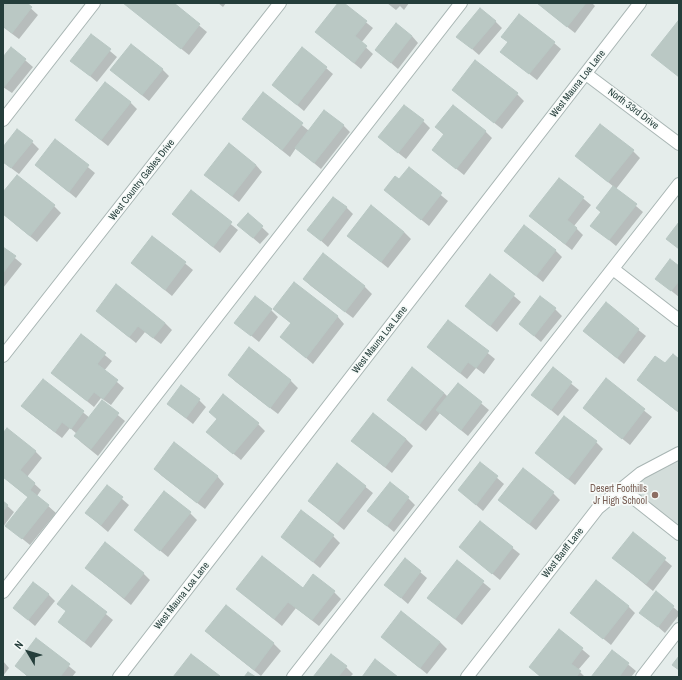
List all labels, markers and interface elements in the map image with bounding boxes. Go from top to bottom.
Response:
street label: West Mauna Loa Lane [548,48,608,120]
street label: North 33rd Drive [605,86,661,132]
street label: West Country Gables Drive [107,137,177,223]
street label: West Mauna Loa Lane [350,304,410,376]
place label: Desert Foothills Jr High School [590,483,647,506]
marker: Desert Foothills Jr High School [650,490,660,500]
street label: West Banff Lane [540,526,586,580]
street label: West Mauna Loa Lane [152,560,212,632]
north arrow [8,632,48,672]
text: N [11,638,26,651]

